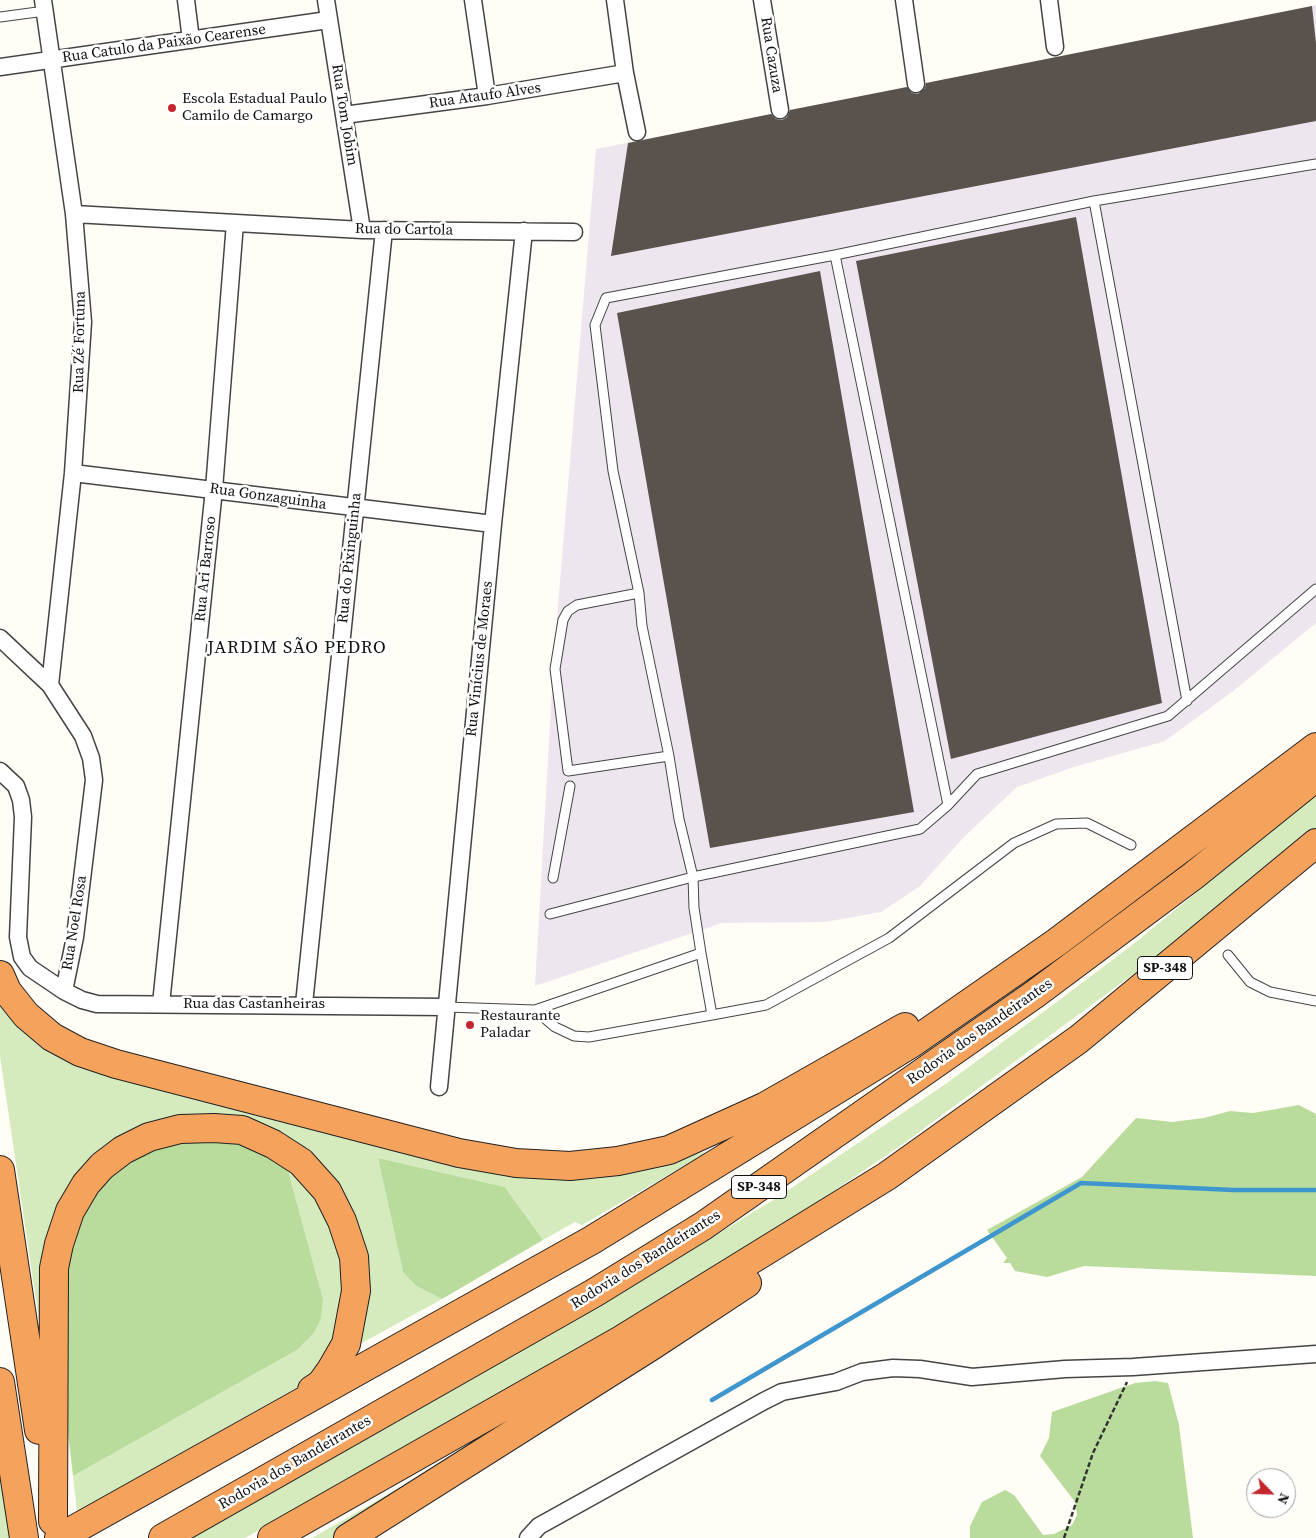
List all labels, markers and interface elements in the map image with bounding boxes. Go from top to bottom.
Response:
street label: Rua Cazuza [756,16,786,94]
street label: Rua Catulo da Paixão Cearense [61,21,267,67]
street label: Rua Tom Jobim [327,63,361,167]
street label: Rua Ataufo Alves [428,79,542,113]
place label: Escola Estadual Paulo Camilo de Camargo [182,90,327,125]
marker: Escola Estadual Paulo Camilo de Camargo [166,102,178,114]
street label: Rua do Cartola [355,220,453,240]
street label: Rua Zé Fortuna [70,291,90,393]
street label: Rua Gonzaguinha [208,480,328,514]
street label: Rua do Pixinguinha [334,492,366,624]
street label: Rua Ari Barroso [191,515,221,623]
street label: Rua Vinícius de Moraes [463,580,497,738]
district label: JARDIM SÃO PEDRO [205,637,389,659]
street label: Rua Noel Rosa [59,874,91,972]
road number: SP-348 [1138,956,1192,980]
street label: Rodovia dos Bandeirantes [904,975,1056,1089]
street label: Rua das Castanheiras [183,995,325,1013]
place label: Restaurante Paladar [480,1007,560,1042]
marker: Restaurante Paladar [464,1019,476,1031]
road number: SP-348 [732,1176,786,1198]
street label: Rodovia dos Bandeirantes [568,1207,724,1313]
street label: Rodovia dos Bandeirantes [216,1412,374,1514]
north arrow [1246,1468,1296,1518]
text: N [1273,1490,1295,1507]

